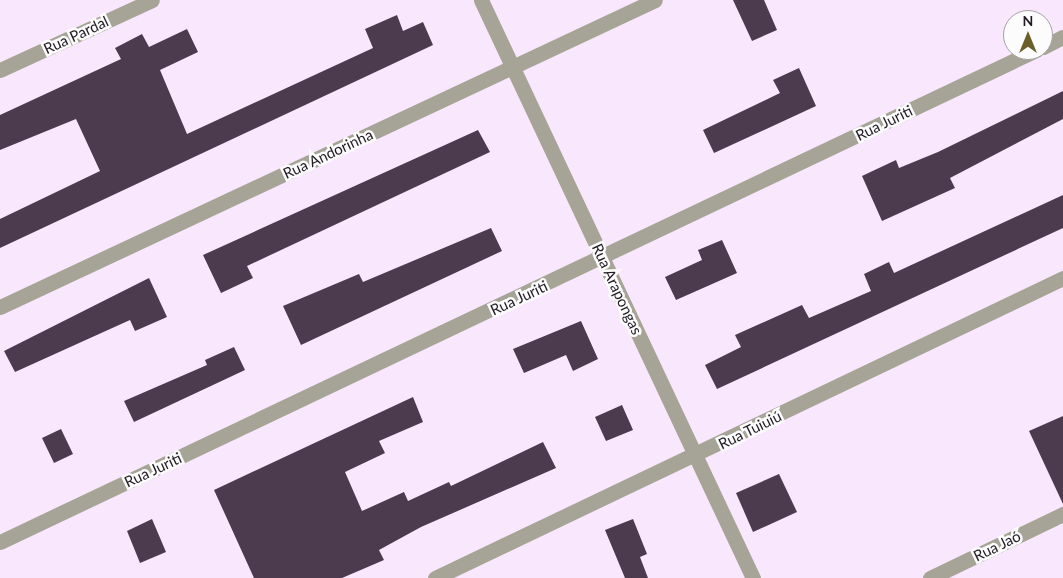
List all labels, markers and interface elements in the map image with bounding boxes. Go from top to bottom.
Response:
north arrow [1003,10,1053,60]
street label: Rua Pardal [41,12,111,58]
text: N [1023,12,1033,29]
street label: Rua Juriti [852,101,916,145]
street label: Rua Andorinha [280,125,376,183]
street label: Rua Arapongas [588,240,646,338]
street label: Rua Juriti [487,277,551,319]
street label: Rua Tuiuiú [715,407,785,453]
street label: Rua Juriti [121,449,185,491]
street label: Rua Jaó [970,527,1024,565]

